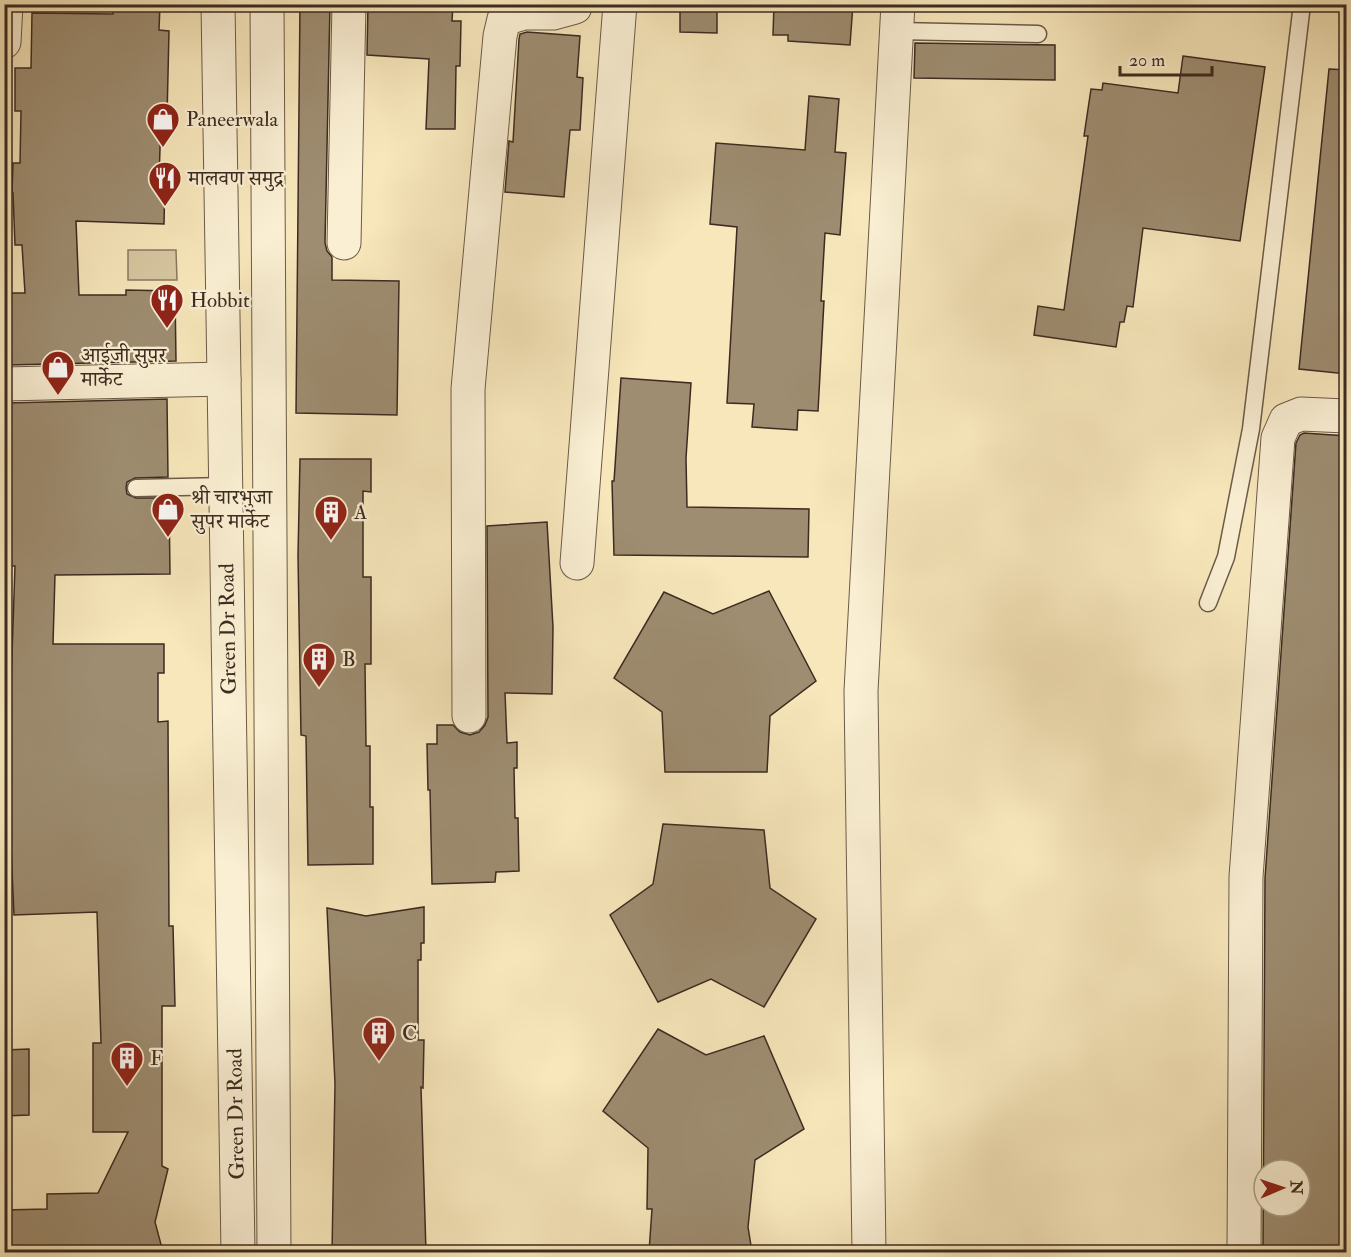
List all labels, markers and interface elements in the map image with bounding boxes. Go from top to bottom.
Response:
scale bar [1120,39,1212,77]
text: 20 m [1129,49,1165,72]
shop icon: Paneerwala [145,101,181,148]
place label: Paneerwala [186,106,279,133]
restaurant icon: मालवण समुद्र [147,160,183,207]
place label: मालवण समुद्र [187,165,285,192]
restaurant icon: Hobbit [149,282,185,329]
place label: Hobbit [190,287,250,314]
place label: आईजी सुपर मार्केट [80,342,167,393]
shop icon: आईजी सुपर मार्केट [40,349,76,396]
place label: श्री चारभुजा सुपर मार्केट [190,484,273,535]
shop icon: श्री चारभुजा सुपर मार्केट [150,491,186,538]
building icon: A [313,494,349,541]
place label: A [353,499,367,526]
street label: Green Dr Road [213,562,243,695]
building icon: B [301,641,337,688]
place label: B [342,646,356,673]
building icon: C [361,1015,397,1062]
place label: C [402,1020,417,1047]
building icon: F [109,1040,145,1087]
place label: F [150,1045,163,1072]
street label: Green Dr Road [221,1047,251,1180]
north arrow [1252,1158,1312,1218]
text: N [1286,1179,1306,1196]

